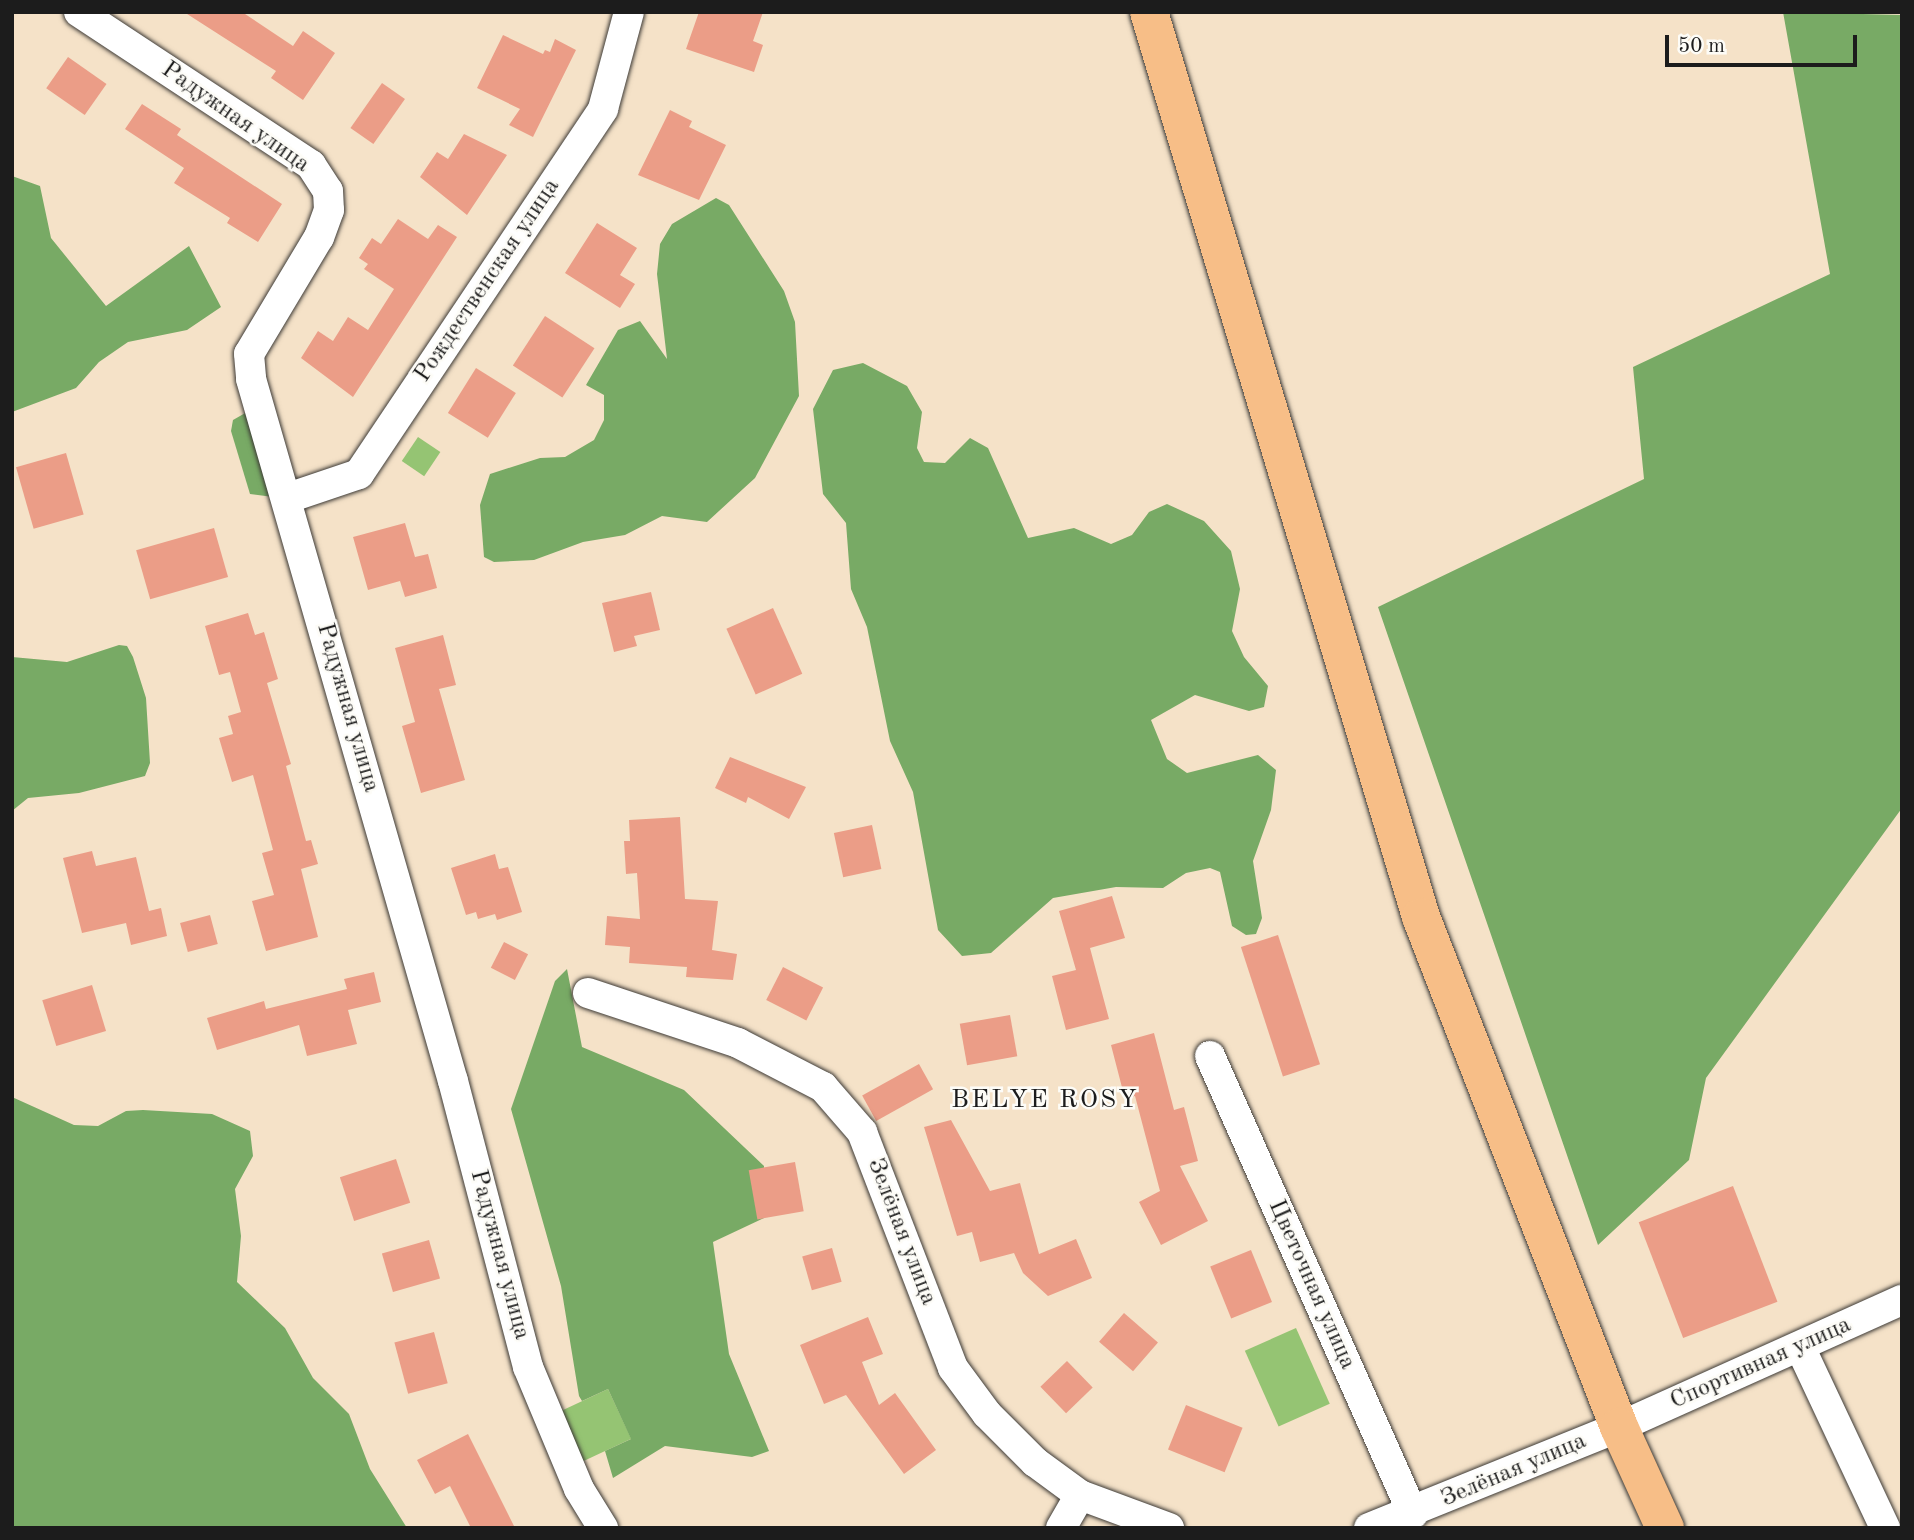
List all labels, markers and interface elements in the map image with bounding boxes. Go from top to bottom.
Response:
scale bar [1669,21,1862,65]
text: 50 m [1678,36,1725,57]
street label: Радужная улица [155,56,315,180]
street label: Рождественская улица [409,174,567,388]
street label: Радужная улица [309,620,385,796]
district label: BELYE ROSY [952,1085,1138,1117]
street label: Зелёная улица [860,1155,942,1309]
street label: Радужная улица [462,1167,536,1343]
street label: Цветочная улица [1261,1196,1361,1374]
street label: Спортивная улица [1666,1311,1856,1417]
street label: Зелёная улица [1437,1428,1591,1514]

